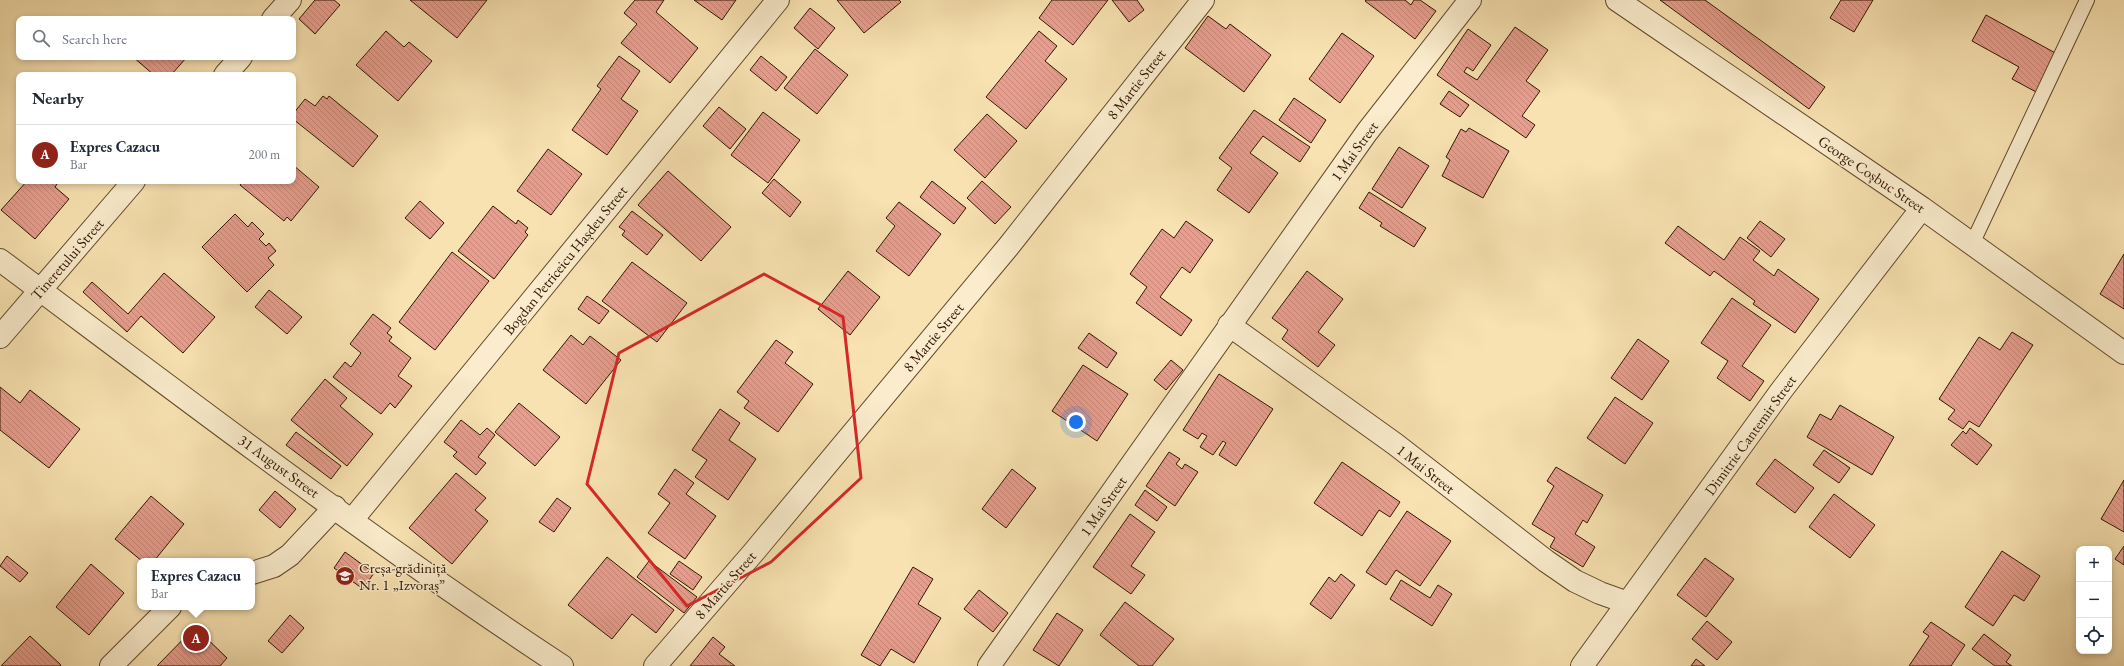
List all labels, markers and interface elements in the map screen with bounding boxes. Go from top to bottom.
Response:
search box [16,16,296,60]
icon: search [30,27,52,49]
text: Search here [62,29,127,48]
street label: 8 Martie Street [1102,45,1170,123]
text: Nearby [32,87,84,109]
street label: 1 Mai Street [1326,117,1382,185]
street label: George Coșbuc Street [1815,131,1929,217]
text: Expres Cazacu [70,137,160,156]
text: A [40,146,50,163]
text: 200 m [249,146,280,163]
text: Bar [70,156,87,173]
street label: Bogdan Petriceicu Hașdeu Street [499,181,631,339]
street label: Tineretului Street [26,214,108,304]
street label: 8 Martie Street [899,298,968,376]
street label: Dimitrie Cantemir Street [1700,371,1800,499]
your location [1066,412,1086,432]
street label: 31 August Street [235,430,323,502]
street label: 1 Mai Street [1393,440,1459,498]
street label: 1 Mai Street [1075,472,1131,540]
map controls [2076,546,2112,654]
button: + [2076,546,2112,582]
street label: 8 Martie Street [690,547,760,623]
popup [137,558,255,610]
place label: Creșa-grădiniță Nr. 1 „Izvoraș” [359,558,447,594]
school or university icon: Creșa-grădiniță Nr. 1 „Izvoraș” [334,565,356,587]
text: Expres Cazacu [151,566,241,585]
button: − [2076,582,2112,618]
text: Bar [151,585,168,602]
button: locate [2076,618,2112,654]
pin: A [183,623,209,653]

